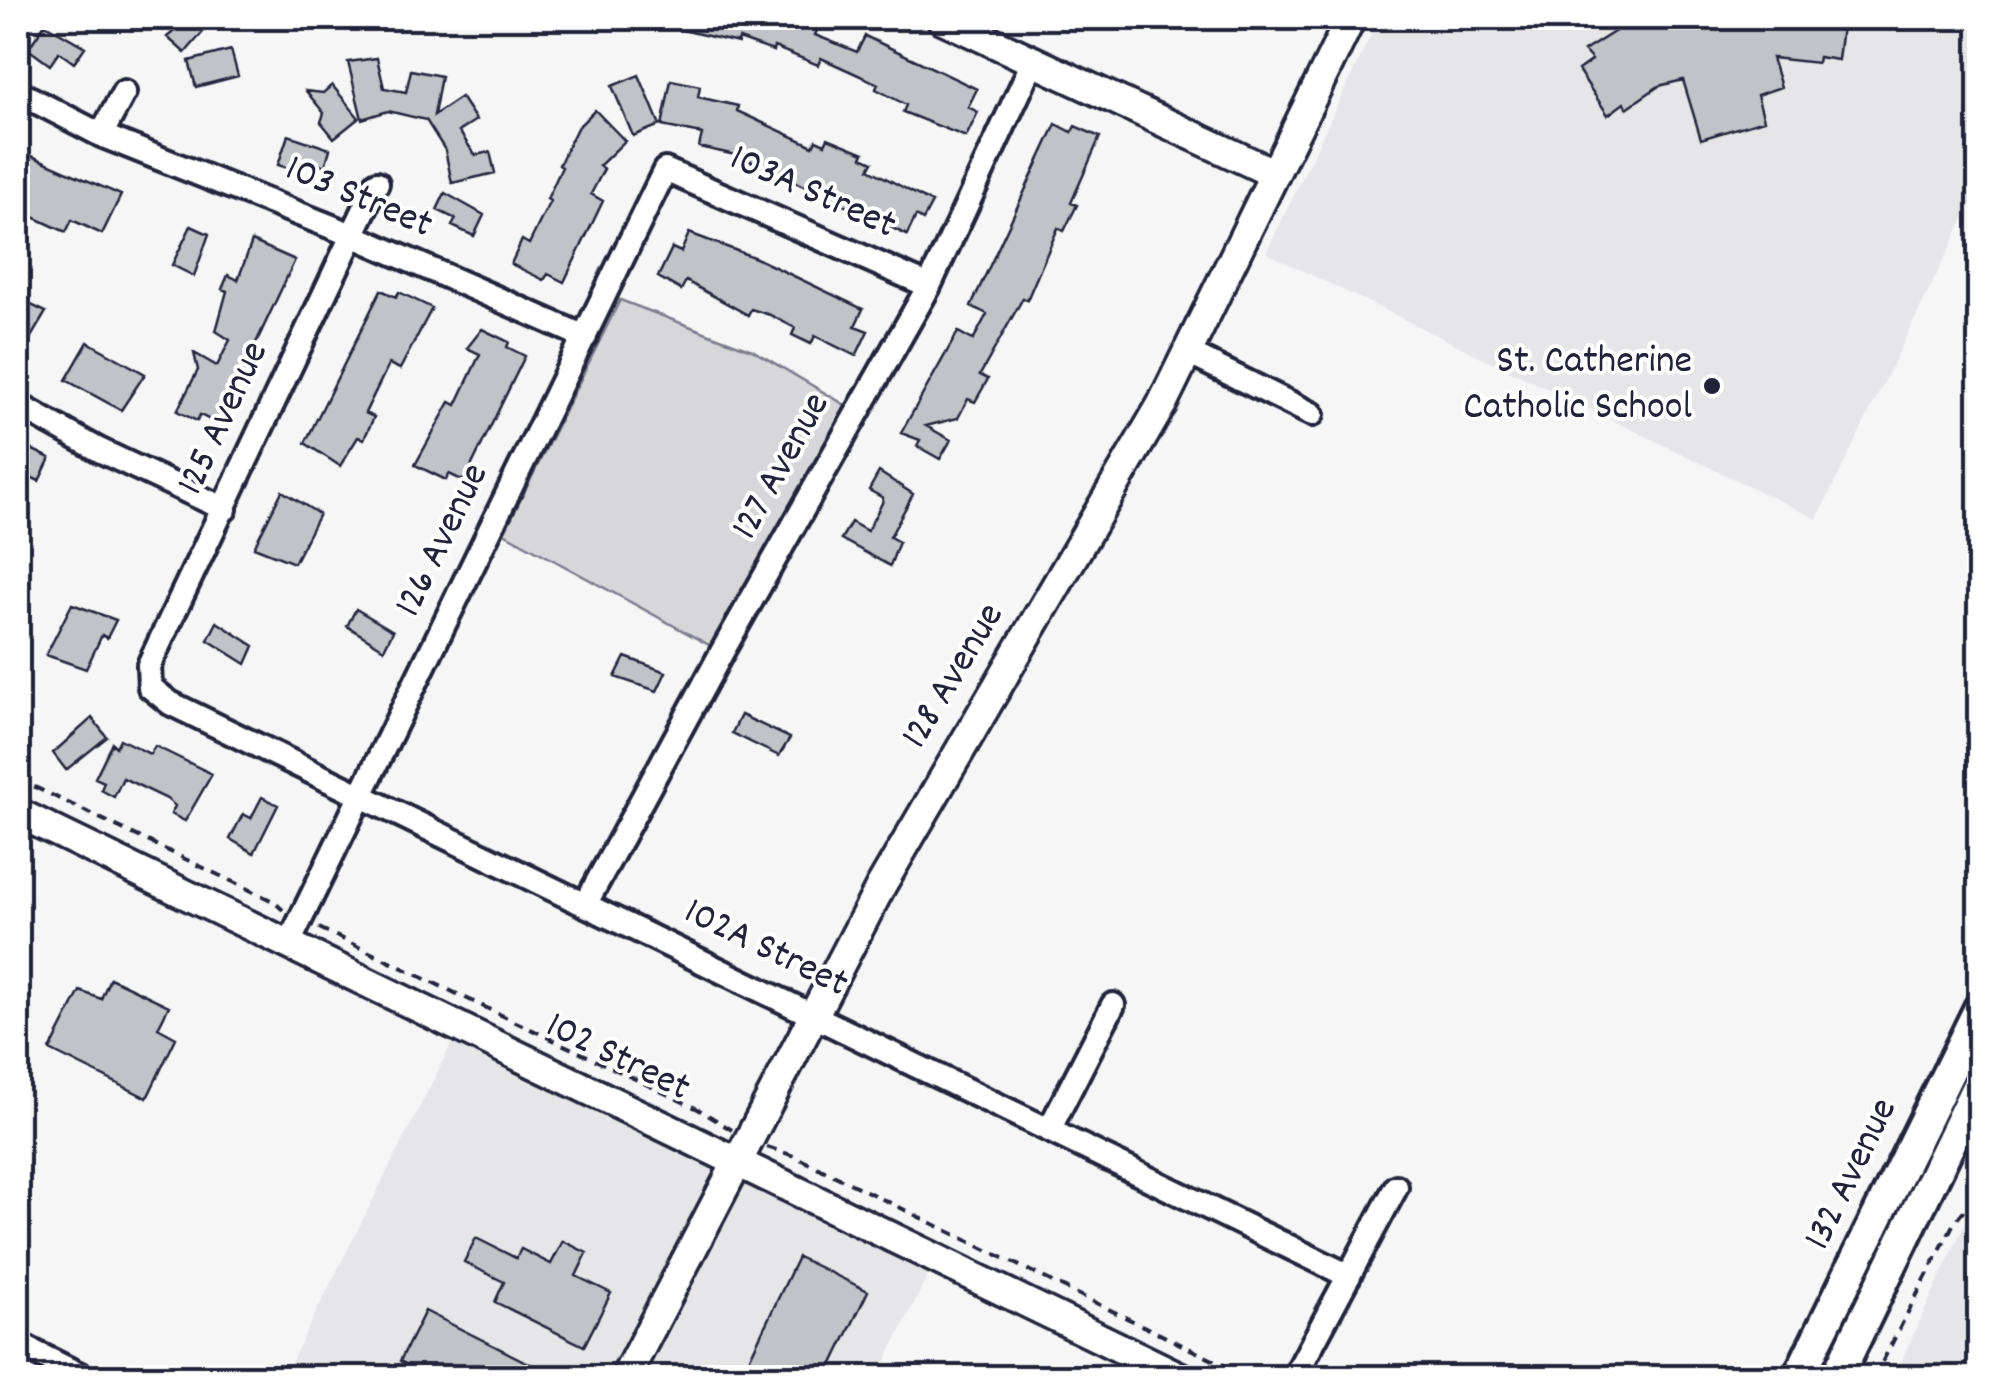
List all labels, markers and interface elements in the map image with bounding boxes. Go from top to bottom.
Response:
street label: 103A Street [720,132,904,256]
street label: 103 Street [276,143,440,255]
street label: 125 Avenue [165,333,285,505]
place label: St. Catherine Catholic School [1463,335,1692,438]
marker: St. Catherine Catholic School [1701,375,1723,397]
street label: 127 Avenue [719,383,847,551]
street label: 126 Avenue [382,455,506,627]
street label: 128 Avenue [889,593,1021,761]
street label: 102A Street [673,886,857,1014]
street label: 102 Street [535,1000,699,1118]
street label: 132 Avenue [1792,1089,1914,1261]

